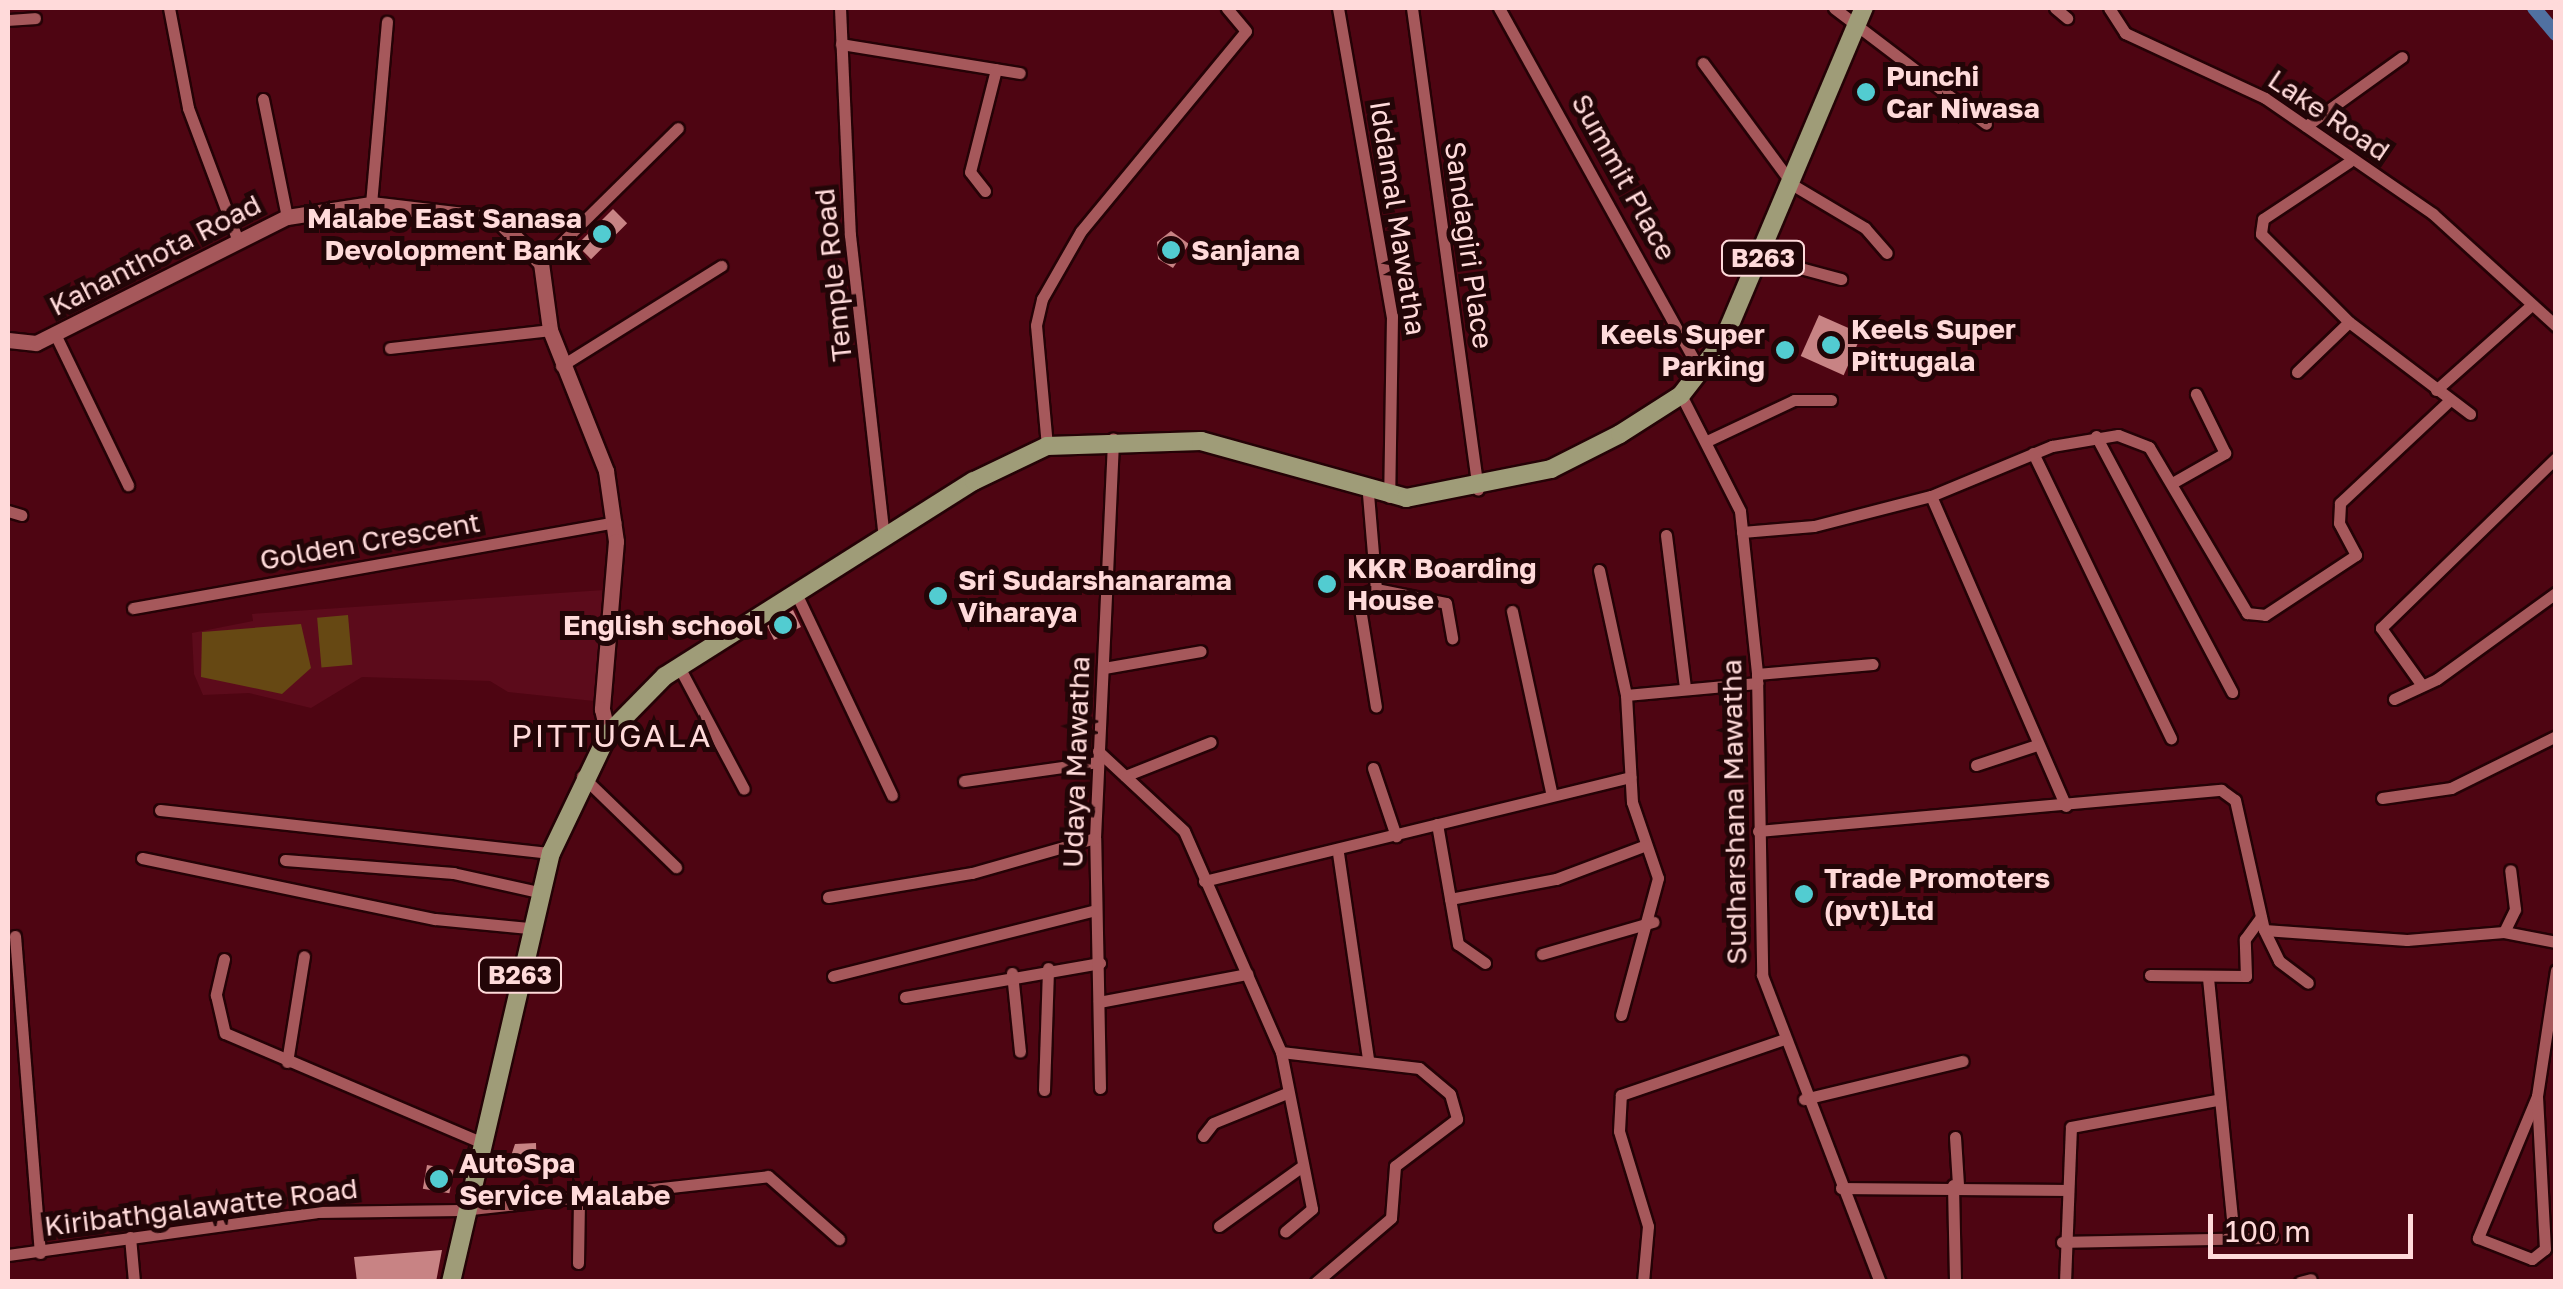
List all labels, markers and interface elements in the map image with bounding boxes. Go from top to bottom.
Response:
place label: Punchi Car Niwasa [1886,59,2040,125]
street label: Lake Road [2262,62,2396,168]
marker: Punchi Car Niwasa [1855,81,1877,103]
street label: Summit Place [1565,88,1683,266]
street label: Iddamal Mawatha [1363,98,1433,338]
street label: Sandagiri Place [1438,139,1500,351]
street label: Kahanthota Road [44,187,266,323]
street label: Temple Road [807,187,859,363]
place label: Malabe East Sanasa Devolopment Bank [307,201,582,267]
marker: Malabe East Sanasa Devolopment Bank [591,223,613,245]
place label: Sanjana [1191,233,1300,267]
road number: B263 [1720,238,1806,278]
marker: Sanjana [1160,239,1182,261]
place label: Keels Super Pittugala [1851,312,2016,378]
place label: Keels Super Parking [1600,317,1765,383]
marker: Keels Super Pittugala [1820,334,1842,356]
marker: Keels Super Parking [1774,339,1796,361]
street label: Golden Crescent [257,505,483,577]
place label: KKR Boarding House [1347,551,1536,617]
place label: Sri Sudarshanarama Viharaya [958,563,1232,629]
marker: KKR Boarding House [1316,573,1338,595]
marker: Sri Sudarshanarama Viharaya [927,585,949,607]
place label: English school [563,608,763,642]
marker: English school [772,614,794,636]
street label: Udaya Mawatha [1056,655,1096,869]
street label: Sudharshana Mawatha [1715,659,1753,965]
district label: PITTUGALA [511,716,713,754]
place label: Trade Promoters (pvt)Ltd [1824,861,2050,927]
marker: Trade Promoters (pvt)Ltd [1793,883,1815,905]
road number: B263 [478,955,562,995]
place label: AutoSpa Service Malabe [459,1146,671,1212]
marker: AutoSpa Service Malabe [428,1168,450,1190]
street label: Kiribathgalawatte Road [42,1171,360,1243]
scale bar [2213,1194,2418,1256]
text: 100 m [2225,1213,2311,1249]

